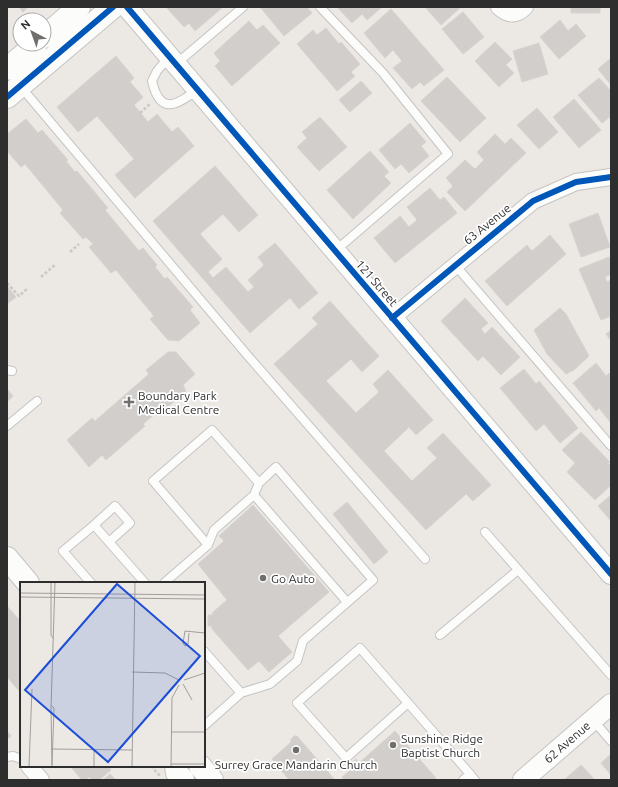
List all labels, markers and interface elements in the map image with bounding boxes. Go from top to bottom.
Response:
north arrow [12,12,52,52]
text: N [18,17,32,32]
street label: 63 Avenue [461,201,513,247]
street label: 121 Street [354,257,401,309]
place label: Boundary Park Medical Centre [138,389,219,416]
marker: Boundary Park Medical Centre [123,396,135,408]
place label: Go Auto [271,572,315,585]
marker: Go Auto [258,573,268,583]
inset map [20,582,205,767]
street label: 62 Avenue [541,718,593,766]
place label: Sunshine Ridge Baptist Church [401,732,483,759]
marker: Sunshine Ridge Baptist Church [388,740,398,750]
marker: Surrey Grace Mandarin Church [291,745,301,755]
place label: Surrey Grace Mandarin Church [215,758,377,771]

